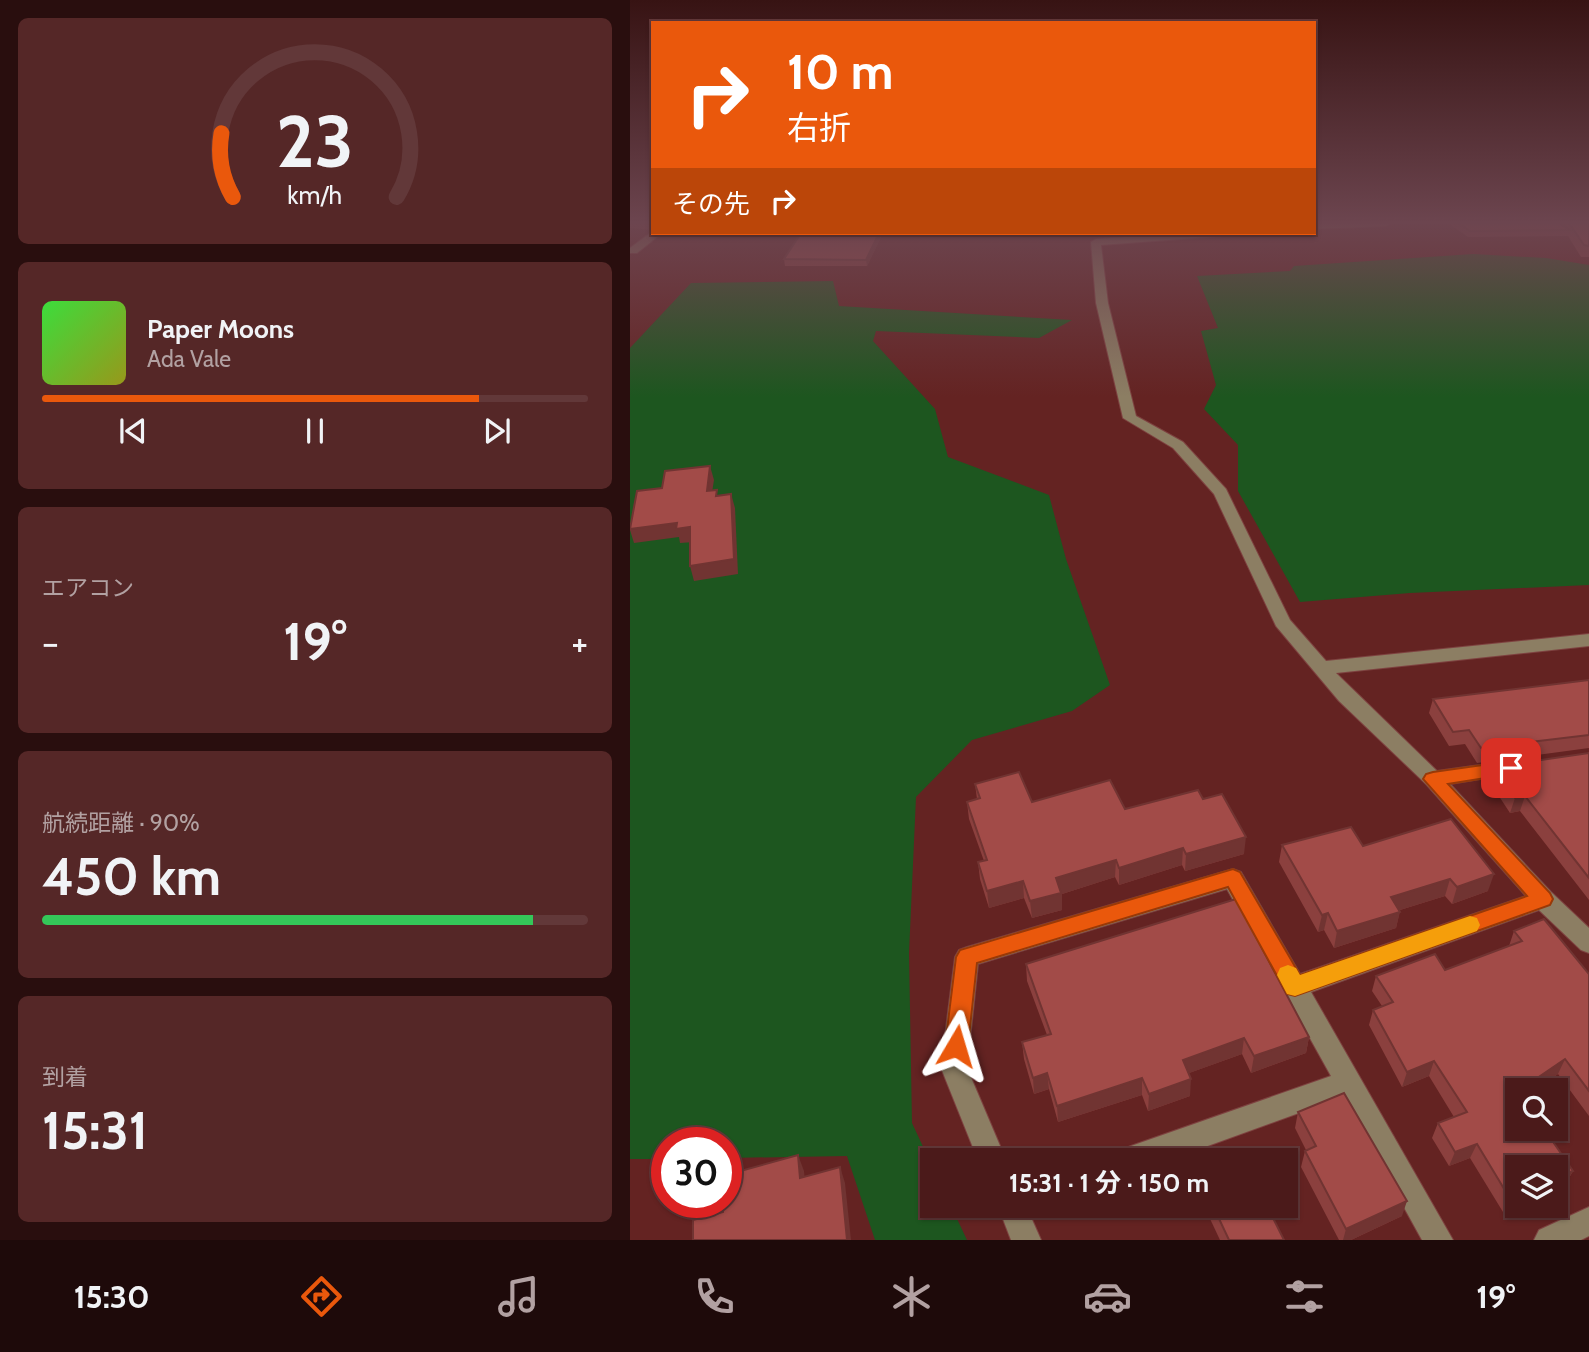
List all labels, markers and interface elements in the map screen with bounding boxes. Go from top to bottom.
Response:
text: 10 m [787,42,893,101]
icon: right [672,49,763,140]
text: 23 [276,98,354,186]
text: 右折 [787,108,851,147]
text: km/h [288,180,342,210]
icon: right [764,182,802,220]
text: その先 [672,188,750,220]
text: Paper Moons [147,313,294,345]
text: Ada Vale [147,345,231,373]
icon: previous [114,412,152,450]
icon: pause [296,412,334,450]
icon: next [478,412,516,450]
text: エアコン [42,574,134,602]
text: 19° [283,610,347,673]
text: − [42,619,59,666]
text: + [571,619,588,666]
pin [1481,738,1541,798]
icon: arrive [1492,749,1530,787]
text: 航続距離 · 90% [42,809,200,837]
text: 450 km [42,845,221,908]
position arrow [919,1009,993,1083]
text: 到着 [42,1063,88,1091]
map controls [1505,1078,1568,1218]
button: search [1505,1078,1568,1141]
text: 15:31 [42,1099,148,1162]
speed limit sign: 30 [651,1127,742,1218]
button: layers [1505,1155,1568,1218]
text: 15:31 · 1 分 · 150 m [1009,1167,1209,1199]
icon: directions [297,1272,346,1321]
icon: music [494,1272,543,1321]
icon: phone [690,1272,739,1321]
icon: climate [887,1272,936,1321]
icon: car [1083,1272,1132,1321]
icon: filters [1280,1272,1329,1321]
text: 15:30 [74,1277,150,1316]
text: 19° [1476,1277,1515,1316]

